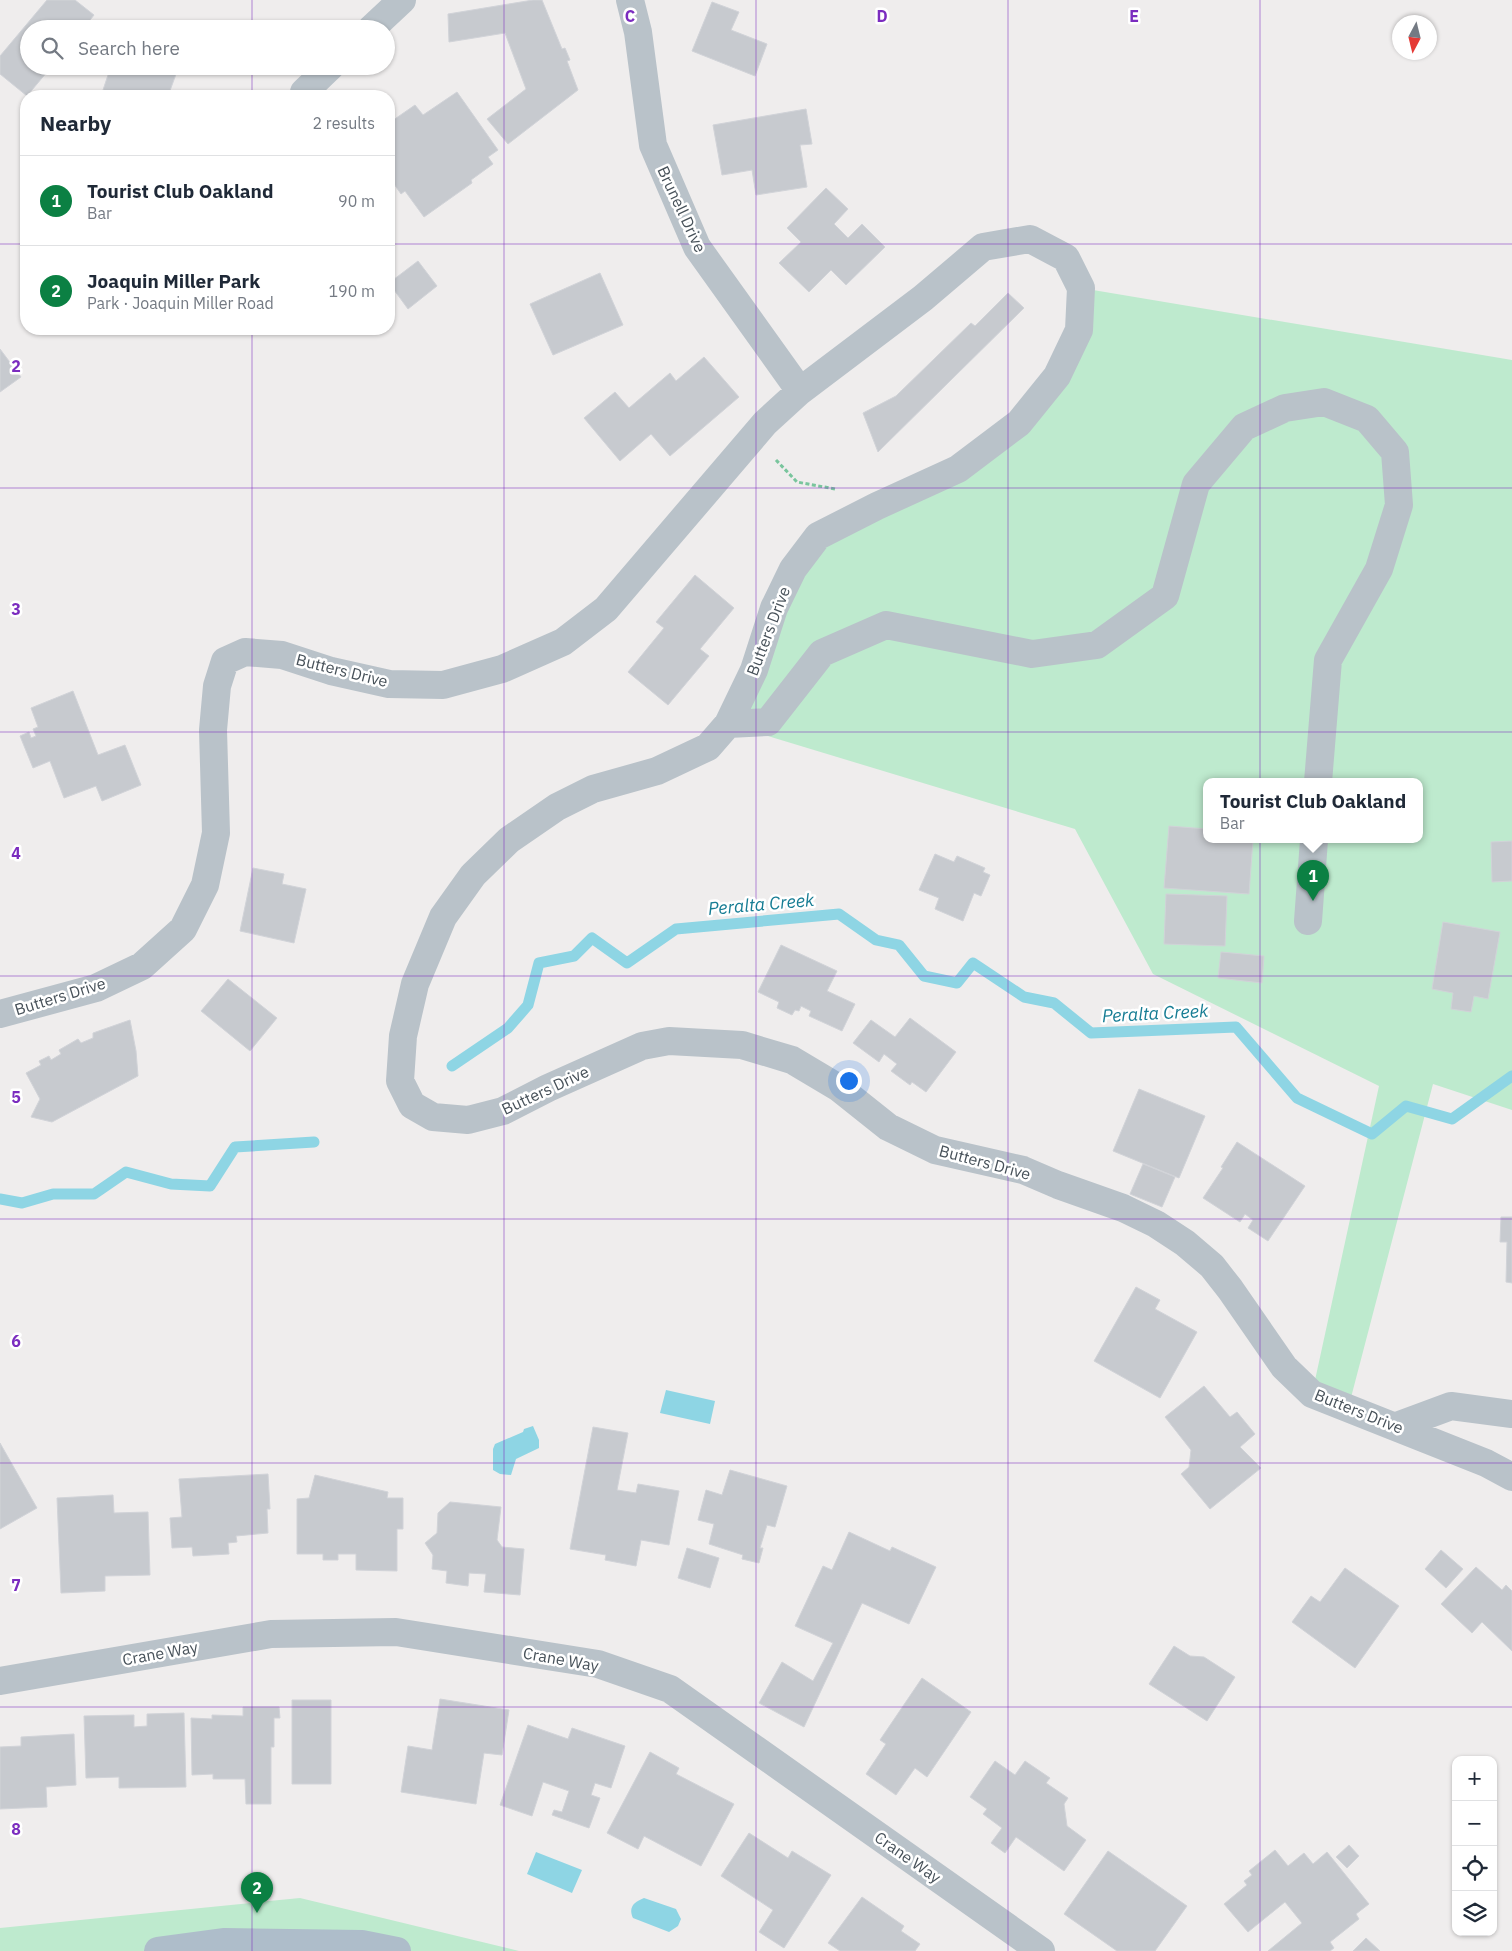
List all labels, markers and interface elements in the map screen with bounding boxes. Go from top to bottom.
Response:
text: C [625,6,635,26]
text: D [876,6,888,26]
text: E [1129,6,1139,26]
north arrow [1392,15,1437,60]
search box [20,20,395,75]
icon: search [38,34,66,62]
text: Search here [78,36,180,60]
text: Nearby [40,109,111,137]
text: 2 results [312,113,375,133]
street label: Brunell Drive [653,163,711,255]
text: Tourist Club Oakland [87,179,273,203]
text: 1 [51,191,61,211]
text: 90 m [338,191,375,211]
text: Bar [87,203,112,223]
text: Joaquin Miller Park [87,269,260,293]
text: 2 [51,281,61,301]
text: 190 m [328,281,375,301]
text: Park · Joaquin Miller Road [87,293,274,313]
text: 2 [11,356,21,376]
street label: Butters Drive [742,583,794,678]
text: 3 [11,599,21,619]
street label: Butters Drive [294,649,390,691]
popup [1203,778,1423,843]
text: Tourist Club Oakland [1220,789,1406,813]
text: Bar [1220,813,1245,833]
text: 4 [11,843,21,863]
pin: 1 [1297,860,1329,901]
water label: Peralta Creek [707,888,816,920]
street label: Butters Drive [12,973,108,1019]
water label: Peralta Creek [1101,999,1209,1027]
street label: Butters Drive [498,1061,592,1119]
your location [836,1068,862,1094]
text: 5 [11,1087,21,1107]
street label: Butters Drive [937,1140,1033,1184]
text: 6 [11,1331,21,1351]
street label: Butters Drive [1312,1384,1406,1438]
text: 7 [11,1575,21,1595]
street label: Crane Way [121,1637,199,1669]
street label: Crane Way [522,1643,600,1675]
map controls [1452,1756,1497,1936]
button: + [1452,1756,1497,1801]
button: − [1452,1801,1497,1846]
text: 8 [11,1819,21,1839]
street label: Crane Way [871,1827,945,1887]
button: locate [1452,1846,1497,1891]
pin: 2 [241,1872,273,1913]
button: layers [1452,1891,1497,1936]

